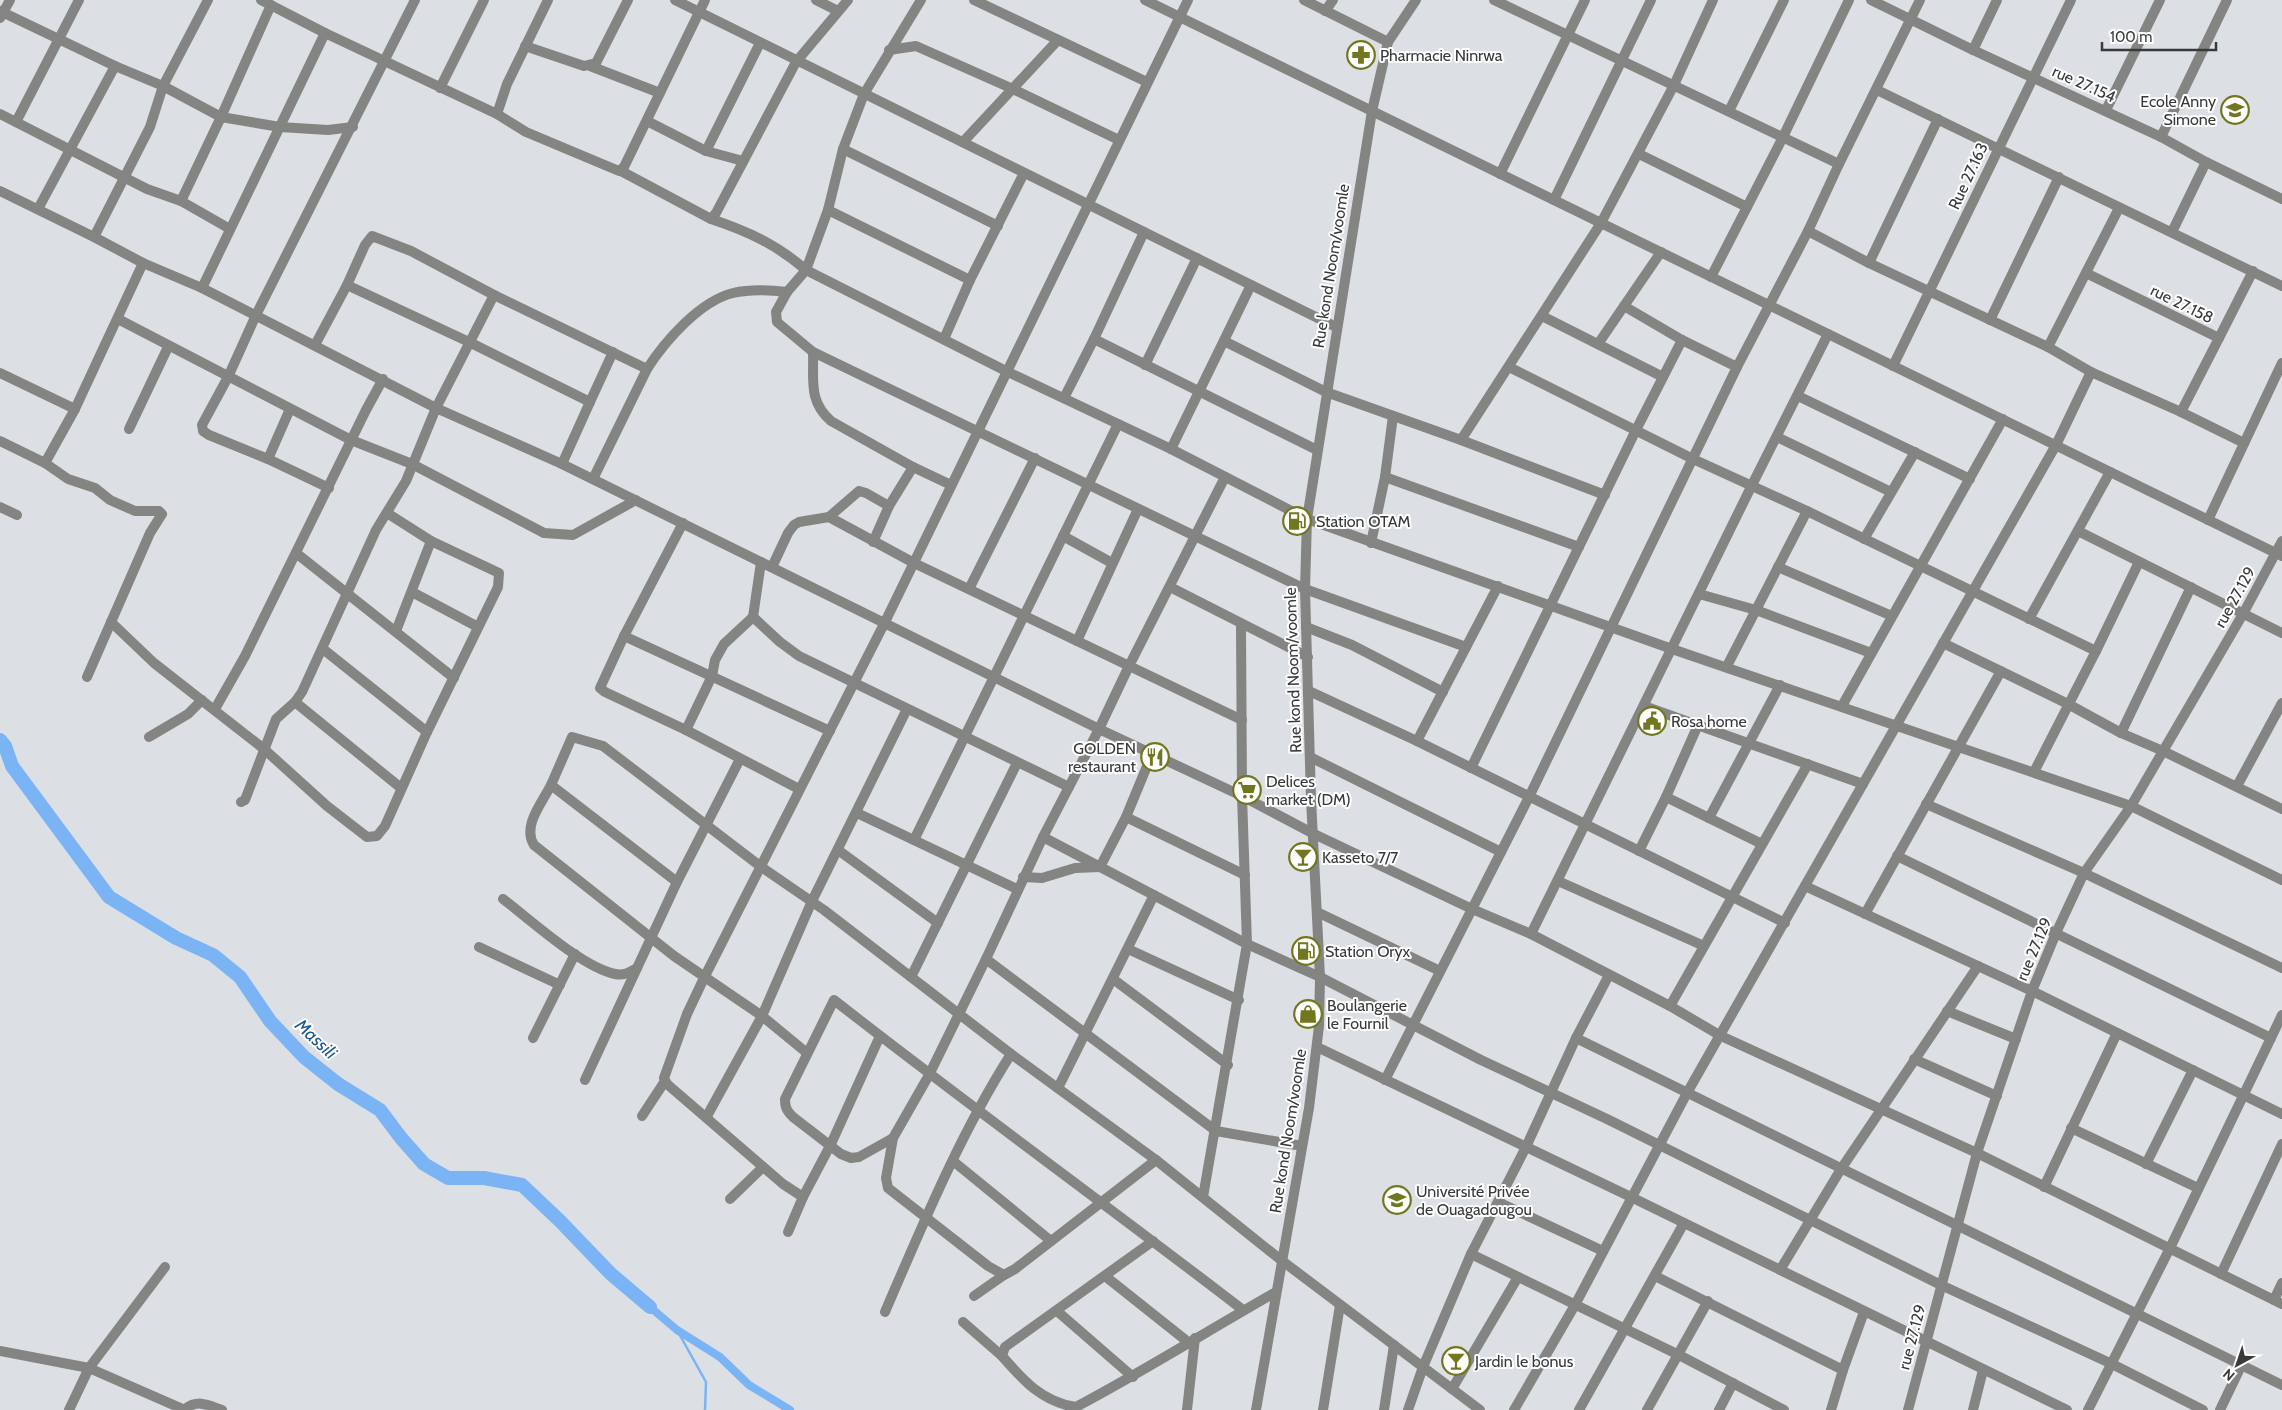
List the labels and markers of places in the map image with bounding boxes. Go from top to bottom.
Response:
pharmacy icon: Pharmacie Ninrwa [1346,40,1376,70]
place label: Pharmacie Ninrwa [1380,46,1503,65]
place label: Ecole Anny Simone [2140,92,2216,129]
school or university icon: Ecole Anny Simone [2220,95,2250,125]
fuel station icon: Station OTAM [1282,506,1312,536]
place label: Station OTAM [1316,512,1411,531]
public building icon: Rosa home [1637,706,1667,736]
place label: Rosa home [1671,712,1747,731]
place label: GOLDEN restaurant [1068,739,1137,776]
restaurant icon: GOLDEN restaurant [1140,742,1170,772]
place label: Delices market (DM) [1266,772,1351,809]
supermarket icon: Delices market (DM) [1232,775,1262,805]
bar icon: Kasseto 7/7 [1288,842,1318,872]
place label: Kasseto 7/7 [1322,848,1398,867]
fuel station icon: Station Oryx [1291,936,1321,966]
place label: Station Oryx [1325,942,1410,961]
place label: Boulangerie le Fournil [1327,996,1407,1033]
shop icon: Boulangerie le Fournil [1293,999,1323,1029]
place label: Université Privée de Ouagadougou [1416,1182,1532,1219]
school or university icon: Université Privée de Ouagadougou [1382,1185,1412,1215]
bar icon: Jardin le bonus [1441,1346,1471,1376]
place label: Jardin le bonus [1474,1352,1574,1371]

